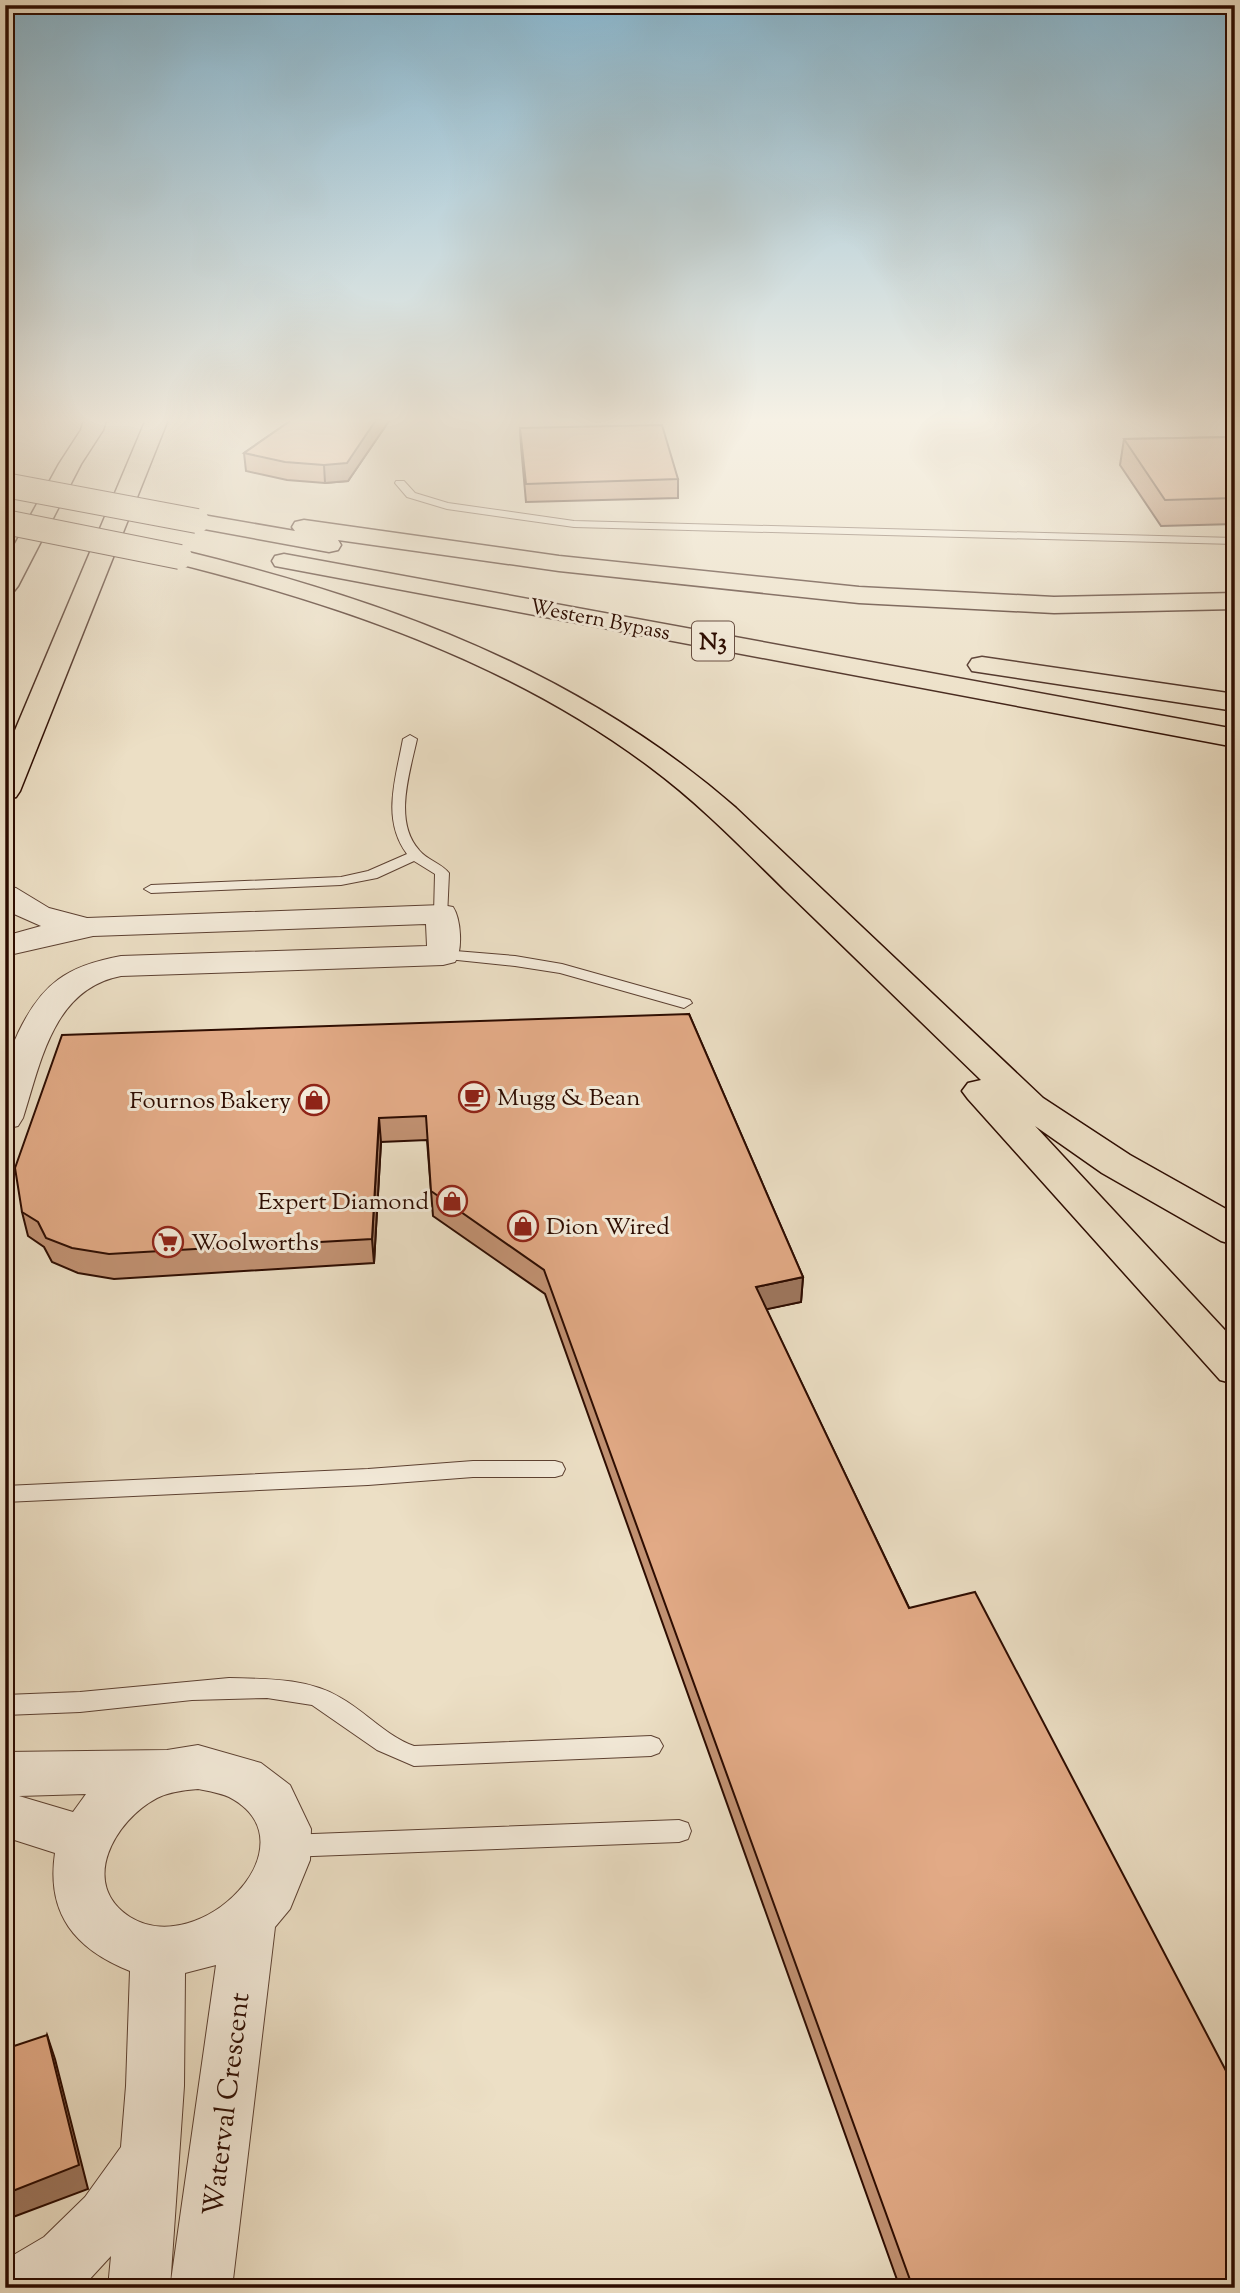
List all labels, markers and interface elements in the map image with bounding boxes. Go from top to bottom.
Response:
street label: Western Bypass [527,593,672,649]
road number: N3 [692,622,734,660]
cafe icon: Mugg & Bean [457,1080,491,1114]
place label: Mugg & Bean [497,1082,640,1116]
shop icon: Fournos Bakery [297,1083,331,1117]
place label: Fournos Bakery [130,1085,291,1119]
shop icon: Expert Diamond [435,1184,469,1218]
place label: Expert Diamond [258,1186,429,1220]
shop icon: Dion Wired [506,1209,540,1243]
place label: Dion Wired [546,1211,670,1245]
supermarket icon: Woolworths [151,1225,185,1259]
place label: Woolworths [191,1227,319,1261]
street label: Waterval Crescent [194,1990,262,2218]

